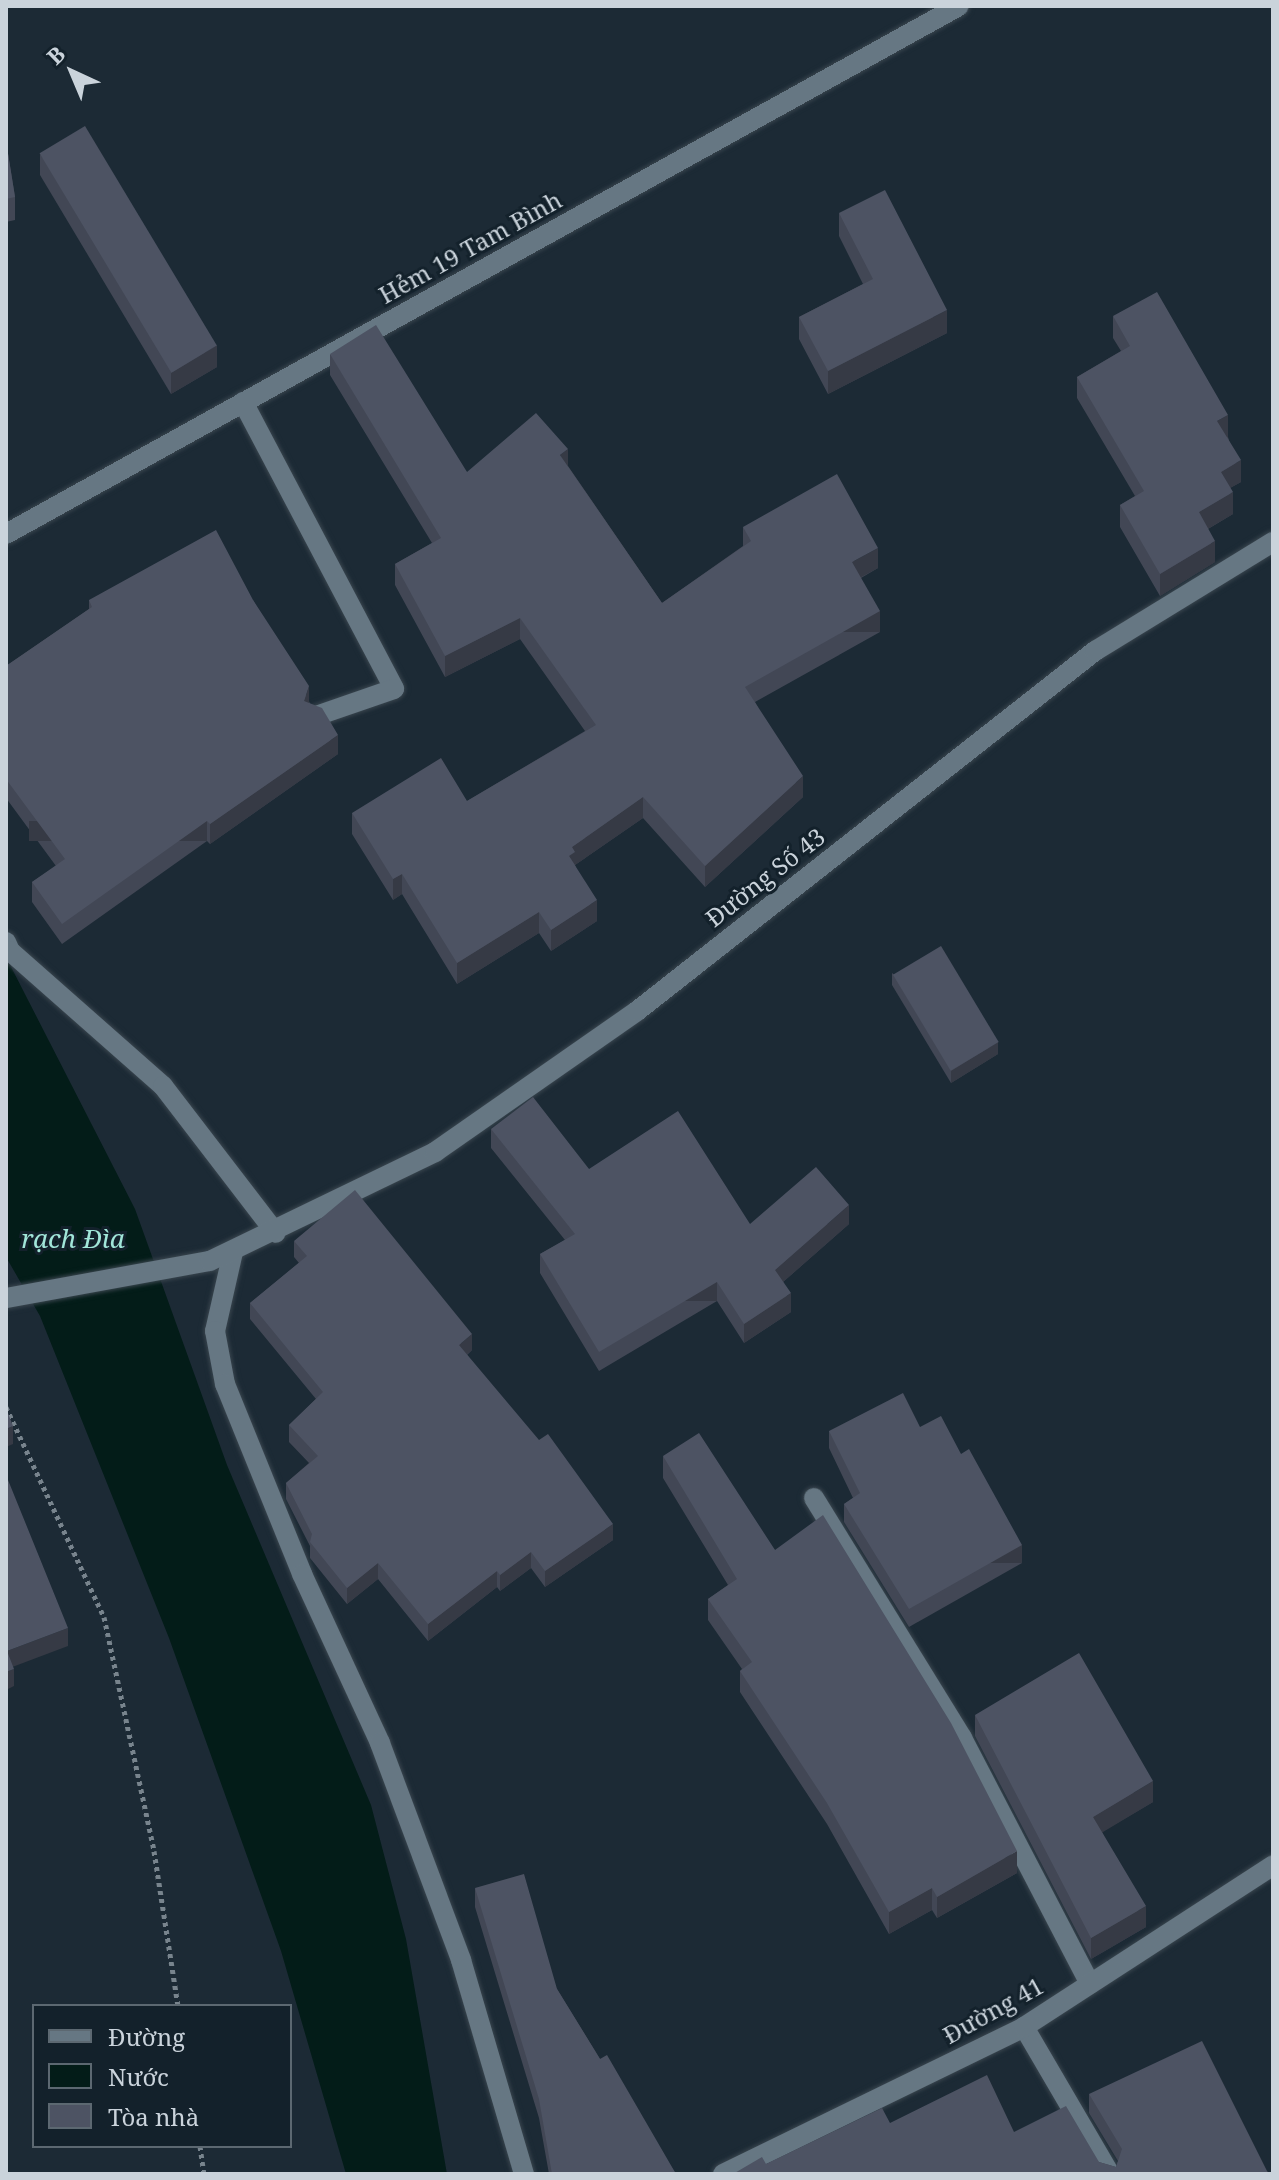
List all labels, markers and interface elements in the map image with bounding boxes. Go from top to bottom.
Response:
north arrow [32,32,112,112]
text: B [40,39,71,71]
street label: Hẻm 19 Tam Bình [374,185,566,309]
street label: Đường Số 43 [700,822,830,932]
water label: rạch Đìa [21,1223,125,1255]
street label: Đường 41 [938,1971,1048,2049]
legend [32,2004,292,2148]
text: Đường [108,2020,185,2053]
text: Nước [108,2060,169,2093]
text: Tòa nhà [108,2100,199,2133]

